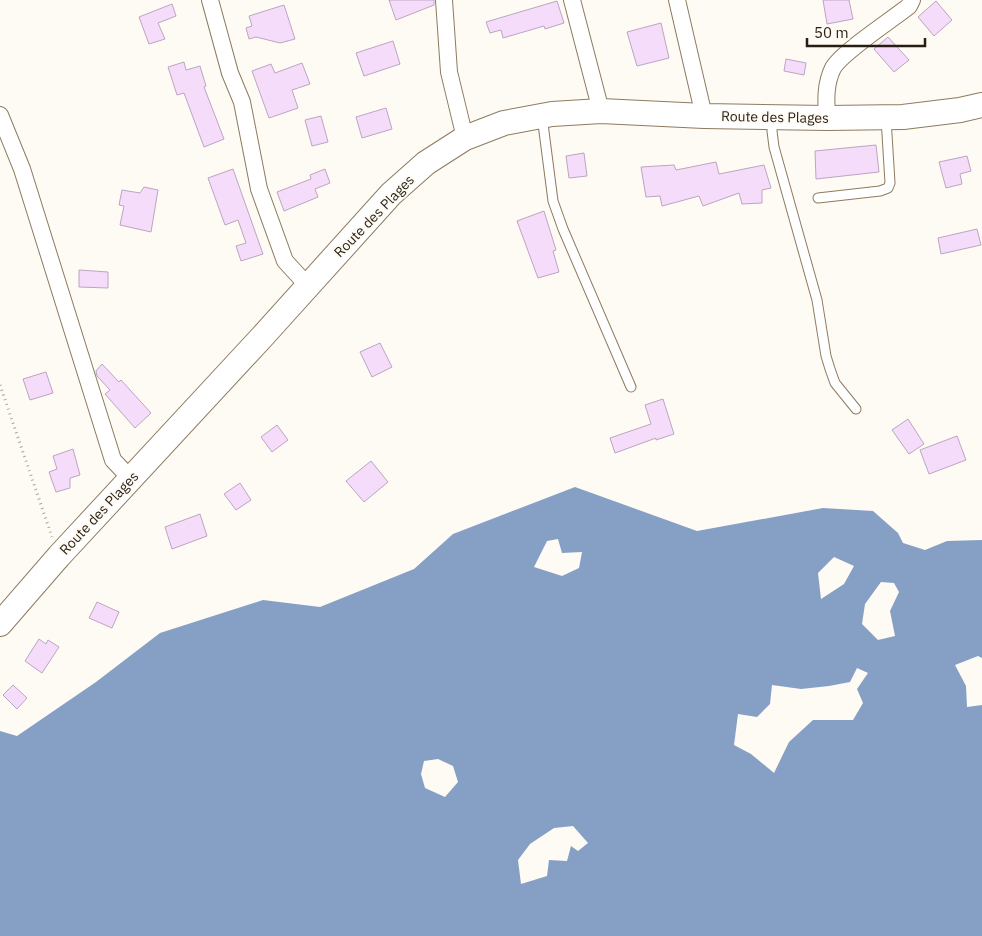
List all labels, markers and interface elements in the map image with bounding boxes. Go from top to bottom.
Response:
scale bar [807,15,924,47]
text: 50 m [814,23,849,42]
street label: Route des Plages [721,107,829,127]
street label: Route des Plages [330,171,418,261]
street label: Route des Plages [56,467,142,559]

